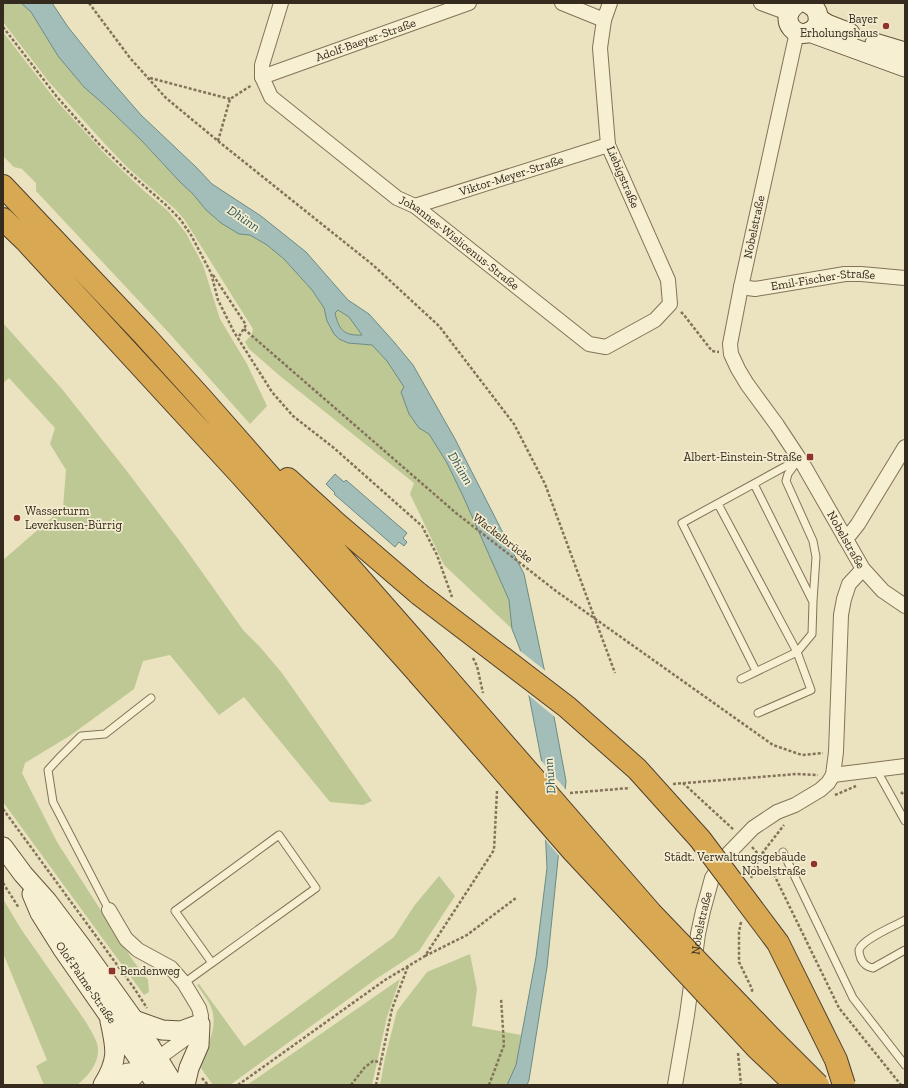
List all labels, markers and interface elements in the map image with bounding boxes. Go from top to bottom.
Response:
place label: Bayer Erholungshaus [800,12,878,40]
street label: Adolf-Baeyer-Straße [314,16,418,64]
marker: Bayer Erholungshaus [881,21,891,31]
street label: Liebigstraße [604,144,642,210]
street label: Viktor-Meyer-Straße [457,152,565,199]
street label: Johannes-Wislicenus-Straße [397,193,522,293]
street label: Nobelstraße [740,194,768,260]
water label: Dhünn [225,202,263,235]
street label: Emil-Fischer-Straße [770,267,876,293]
water label: Dhünn [445,449,476,488]
place label: Albert-Einstein-Straße [684,450,802,464]
marker: Albert-Einstein-Straße [805,452,815,462]
place label: Wasserturm Leverkusen-Bürrig [25,504,122,532]
street label: Nobelstraße [824,508,868,571]
street label: Wackelbrücke [470,510,536,566]
marker: Wasserturm Leverkusen-Bürrig [12,513,22,523]
water label: Dhünn [540,757,559,794]
place label: Städt. Verwaltungsgebäude Nobelstraße [664,850,806,878]
marker: Städt. Verwaltungsgebäude Nobelstraße [809,859,819,869]
street label: Nobelstraße [688,890,715,956]
street label: Olof-Palme-Straße [53,939,119,1026]
place label: Bendenweg [120,964,180,978]
marker: Bendenweg [107,966,117,976]

